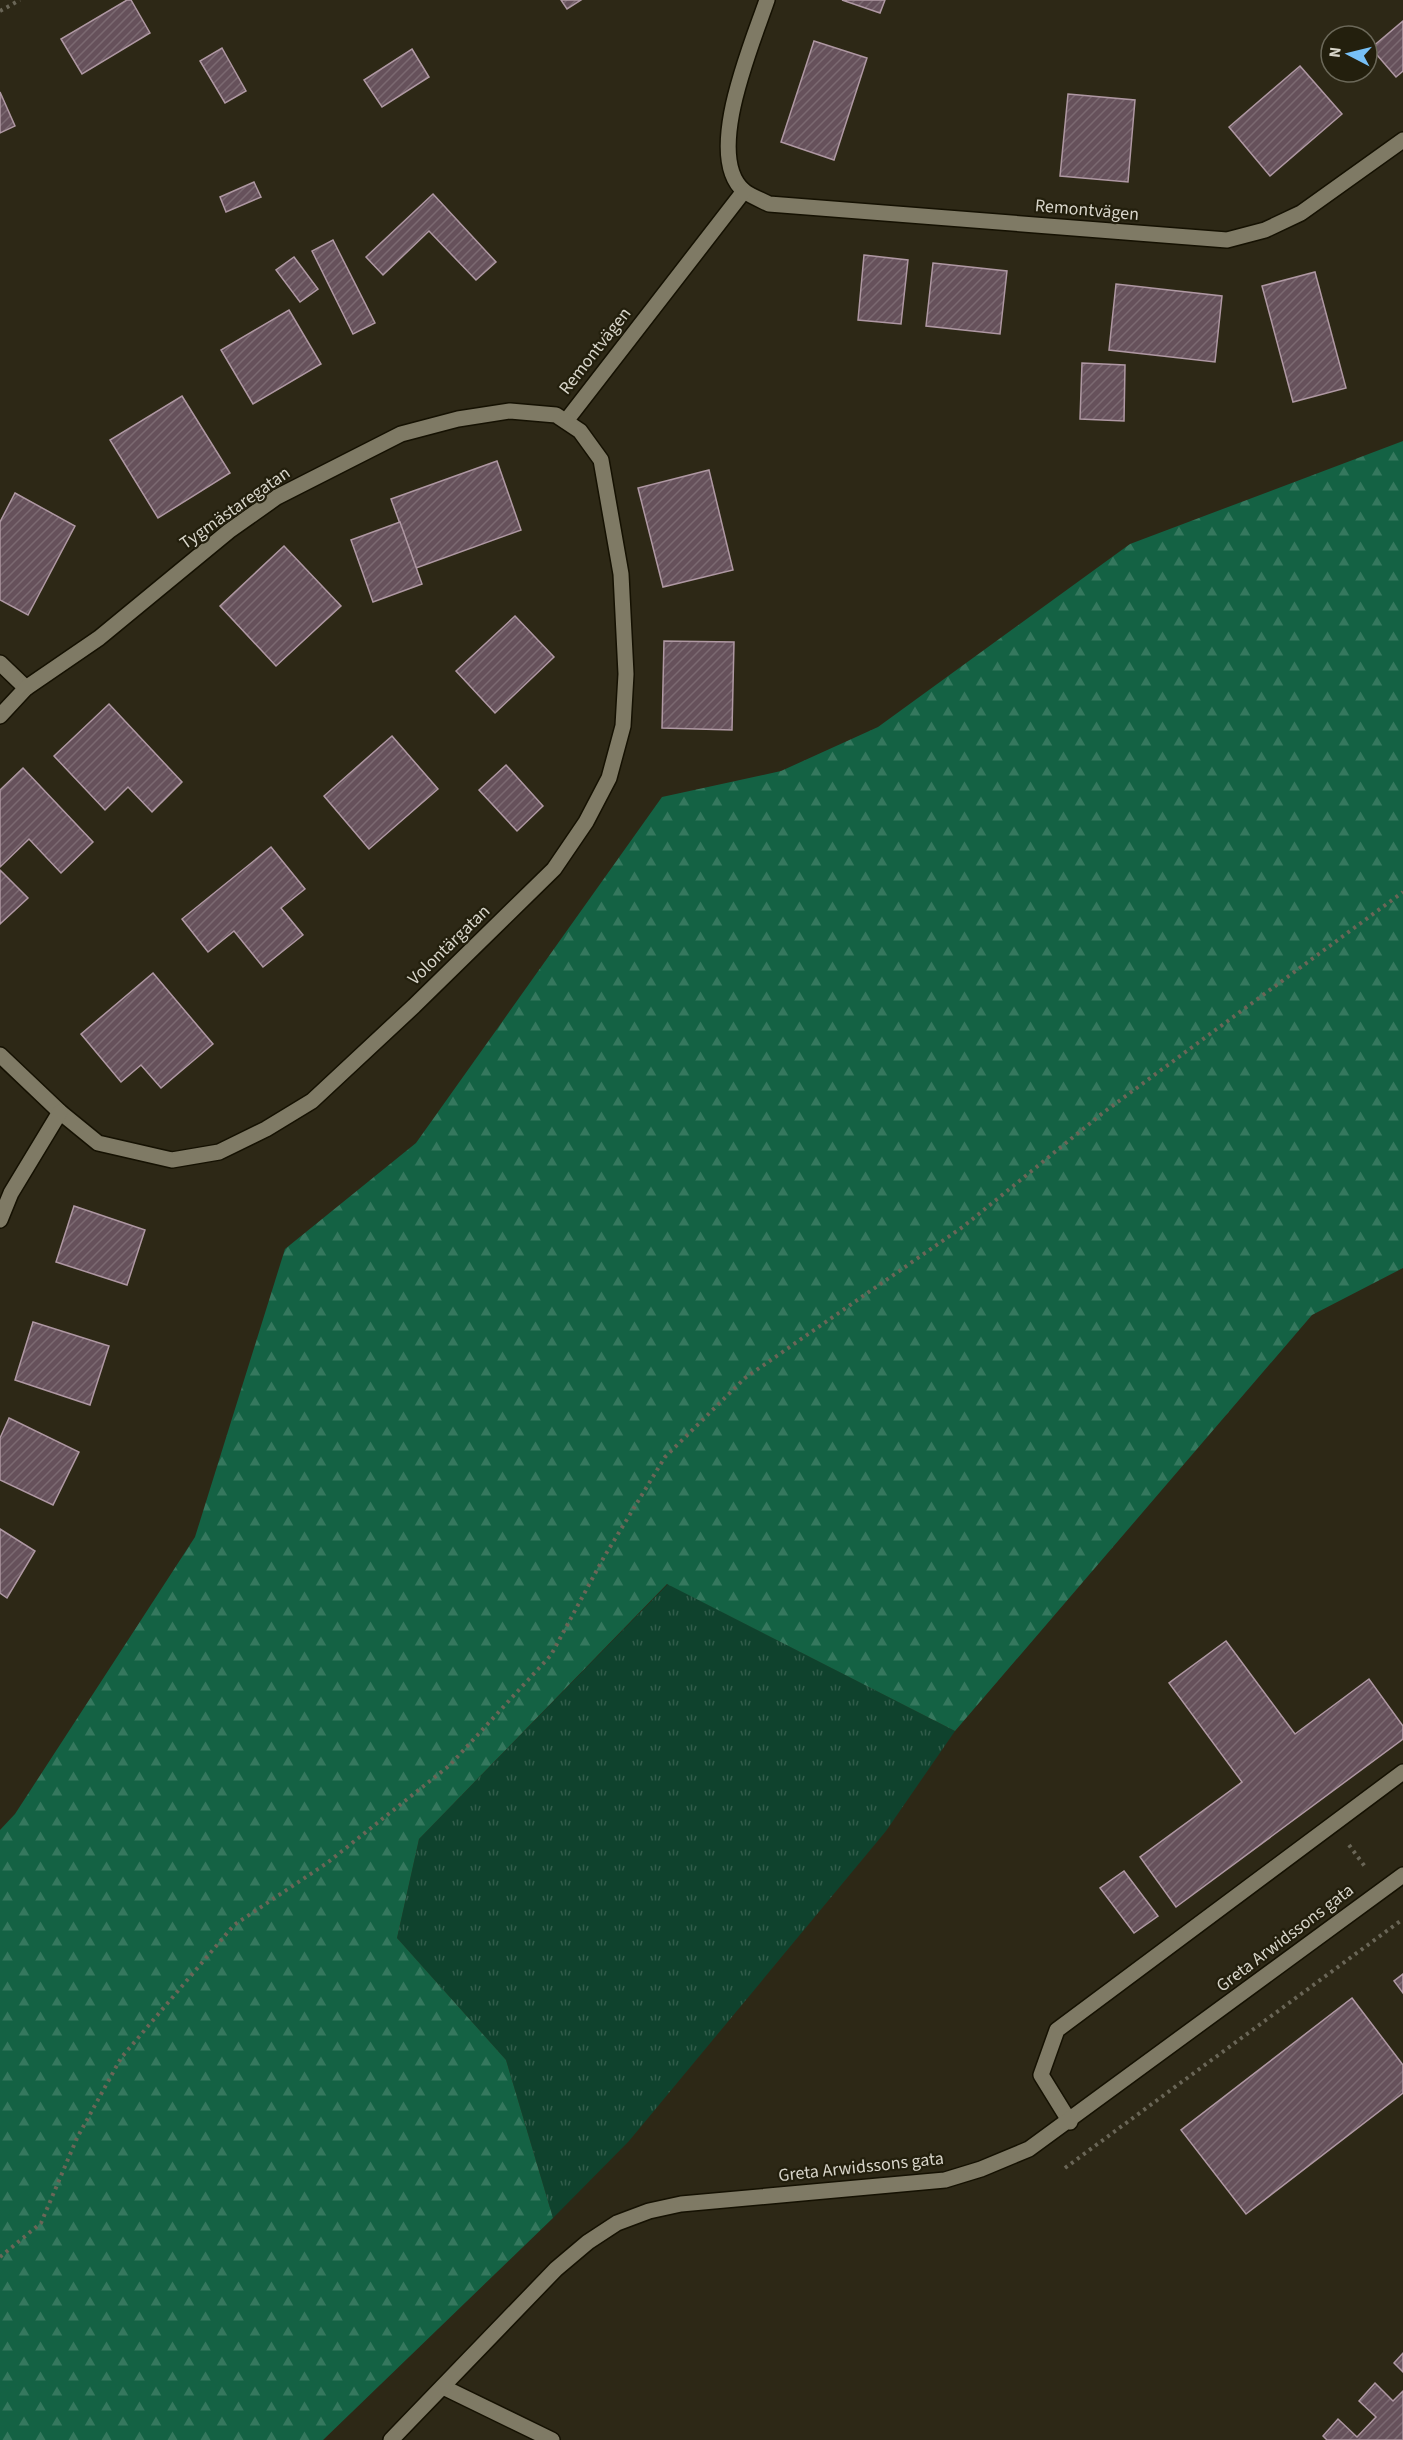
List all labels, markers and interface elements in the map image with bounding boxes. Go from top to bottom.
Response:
north arrow [1319,24,1379,84]
text: N [1324,46,1347,59]
street label: Remontvägen [1034,193,1140,227]
street label: Remontvägen [553,302,637,400]
street label: Tygmästaregatan [175,461,295,555]
street label: Volontärgatan [402,899,496,991]
street label: Greta Arwidssons gata [1211,1878,1359,1998]
street label: Greta Arwidssons gata [777,2146,945,2188]

